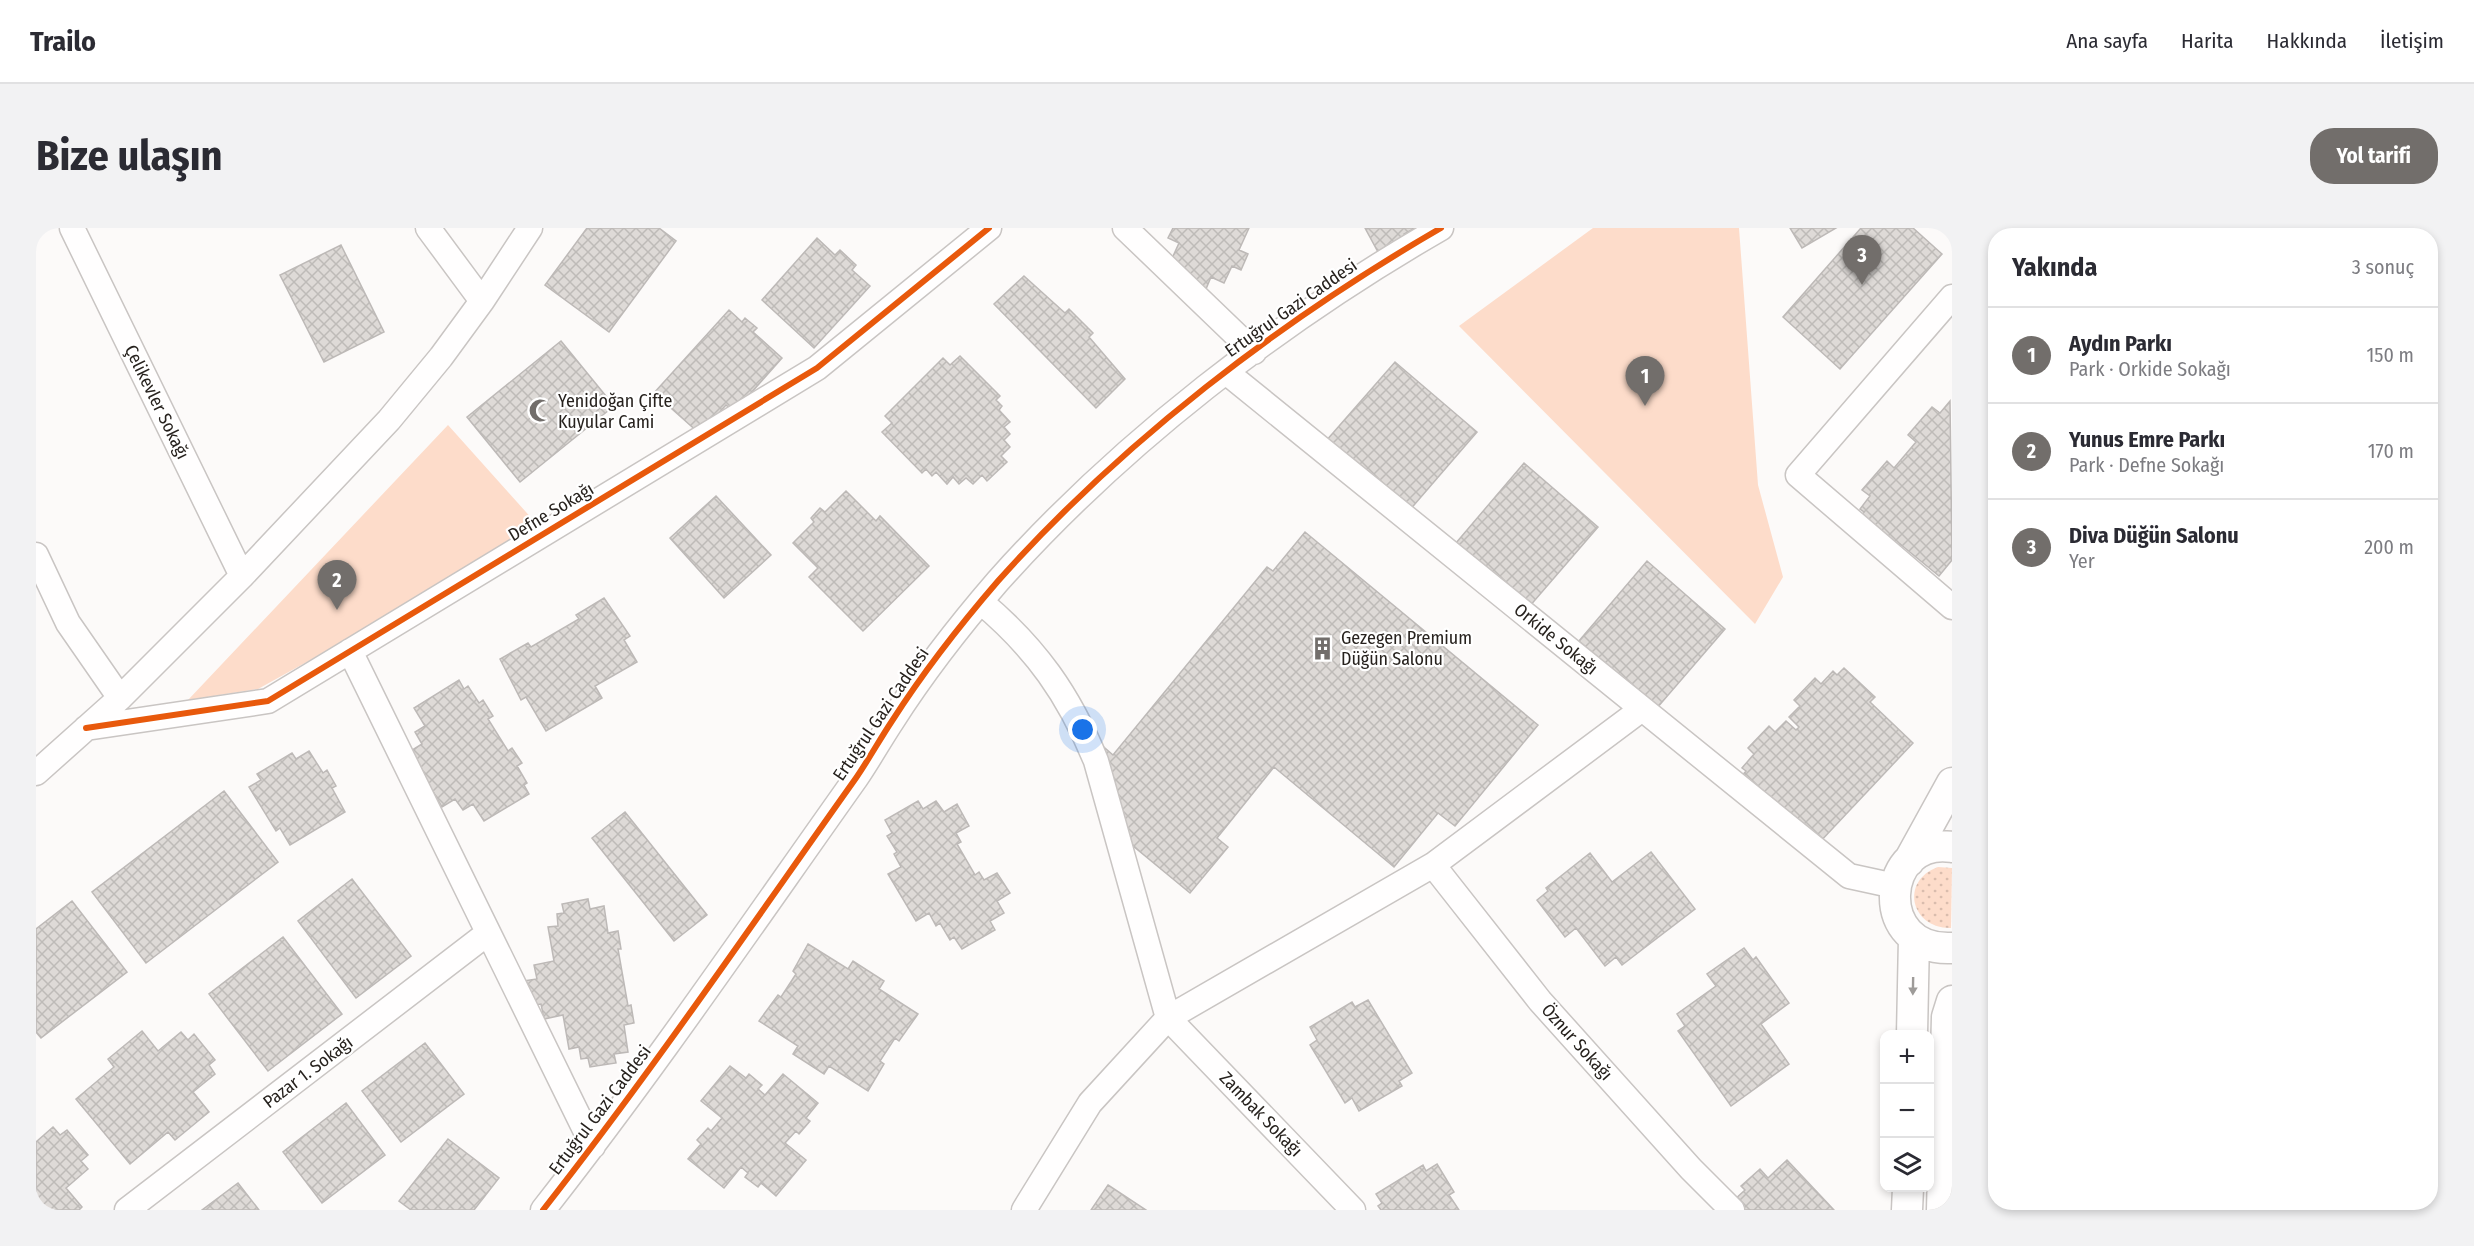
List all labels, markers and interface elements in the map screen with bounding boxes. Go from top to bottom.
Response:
text: Trailo [30,25,96,58]
text: Ana sayfa [2066,28,2148,54]
text: Harita [2181,28,2234,54]
text: Hakkında [2267,28,2347,54]
text: İletişim [2380,28,2444,54]
button: Yol tarifi [2310,128,2438,184]
text: Bize ulaşın [36,131,223,181]
pin: 3 [1842,236,1882,285]
text: Yakında [2012,252,2097,283]
street label: Ertuğrul Gazi Caddesi [1221,254,1361,362]
text: 3 sonuç [2352,255,2414,279]
text: Aydın Parkı [2069,330,2172,357]
street label: Çelikevler Sokağı [120,341,194,463]
text: 1 [2027,343,2036,367]
text: 150 m [2367,343,2414,367]
pin: 1 [1626,356,1664,406]
text: Park · Orkide Sokağı [2069,357,2231,381]
place label: Yenidoğan Çifte Kuyular Cami [558,390,672,433]
mosque icon: Yenidoğan Çifte Kuyular Cami [527,398,553,424]
text: Yunus Emre Parkı [2069,426,2225,453]
text: 2 [2027,439,2036,463]
text: 170 m [2368,439,2414,463]
text: Park · Defne Sokağı [2069,453,2224,477]
street label: Defne Sokağı [504,478,598,546]
text: Diva Düğün Salonu [2069,522,2239,549]
text: 3 [2027,535,2036,559]
text: 200 m [2364,535,2414,559]
text: Yer [2069,549,2095,573]
pin: 2 [318,560,356,610]
street label: Orkide Sokağı [1510,599,1602,679]
place label: Gezegen Premium Düğün Salonu [1341,627,1472,670]
building icon: Gezegen Premium Düğün Salonu [1310,635,1336,661]
street label: Ertuğrul Gazi Caddesi [828,643,934,785]
your location [1068,715,1097,744]
one-way arrow [1908,977,1918,996]
street label: Öznur Sokağı [1537,999,1617,1085]
map controls [1880,1030,1934,1192]
button: + [1880,1030,1934,1084]
street label: Pazar 1. Sokağı [259,1031,357,1113]
street label: Ertuğrul Gazi Caddesi [544,1041,656,1179]
street label: Zambak Sokağı [1215,1067,1307,1161]
button: − [1880,1084,1934,1138]
button: layers [1880,1138,1934,1192]

